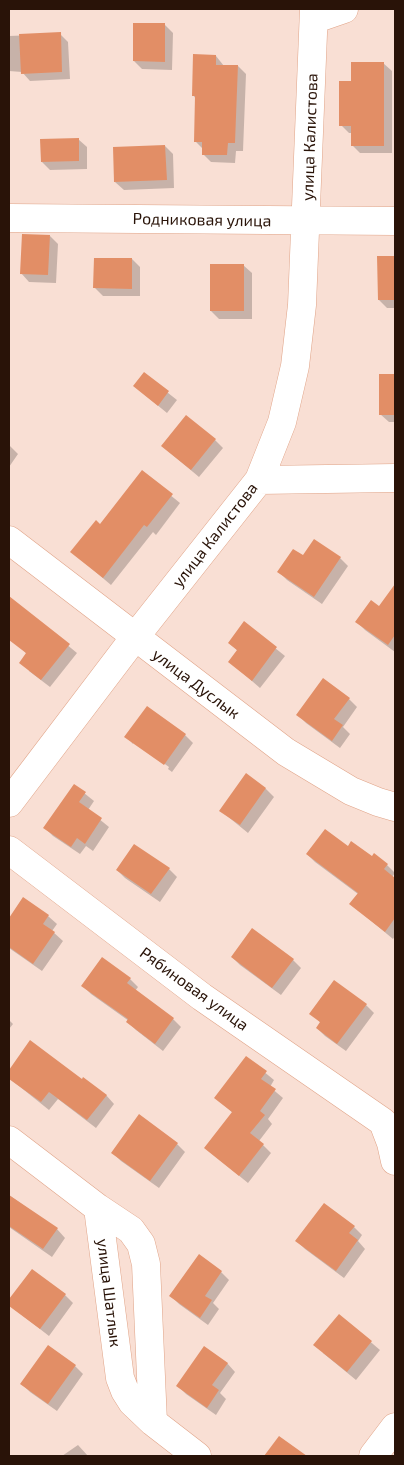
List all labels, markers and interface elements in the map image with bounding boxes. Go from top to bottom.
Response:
street label: улица Калистова [298,73,322,201]
street label: Родниковая улица [133,209,271,231]
street label: улица Калистова [168,479,262,591]
street label: улица Дуслык [148,645,244,723]
street label: Рябиновая улица [136,943,252,1035]
street label: улица Шатлык [93,1238,125,1348]

